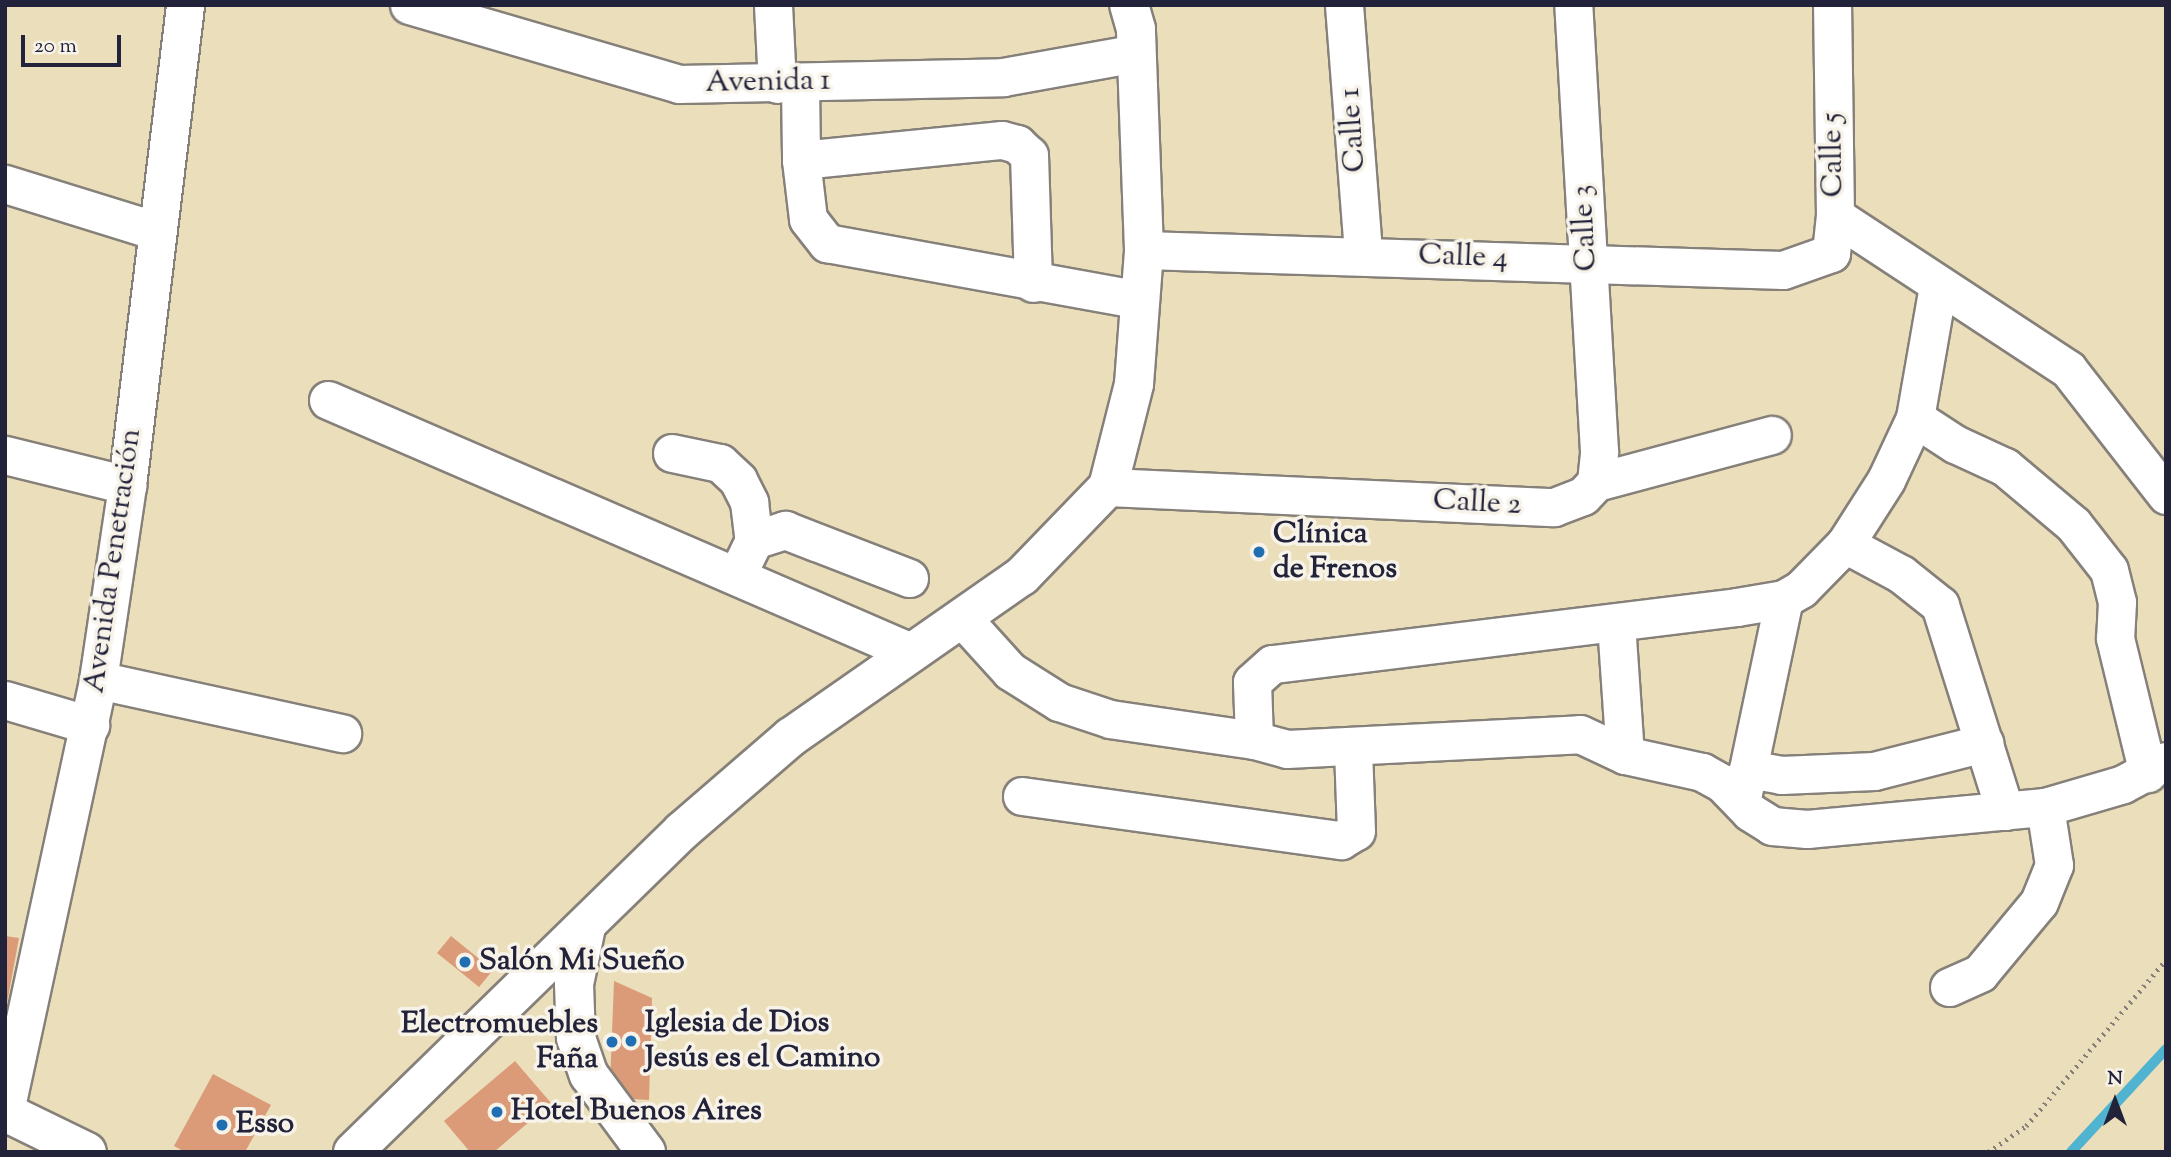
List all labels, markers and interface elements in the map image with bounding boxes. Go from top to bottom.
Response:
scale bar [24,21,124,65]
text: 20 m [34,32,77,62]
street label: Avenida 1 [705,64,831,102]
street label: Calle 1 [1333,87,1375,173]
street label: Calle 5 [1815,112,1853,198]
street label: Calle 3 [1566,184,1606,272]
street label: Calle 4 [1418,238,1508,278]
street label: Avenida Penetración [78,426,150,696]
street label: Calle 2 [1432,484,1522,524]
place label: Clínica de Frenos [1273,517,1397,588]
marker: Clínica de Frenos [1251,544,1267,560]
place label: Salón Mi Sueño [479,944,685,980]
marker: Salón Mi Sueño [457,954,473,970]
place label: Iglesia de Dios Jesús es el Camino [645,1006,880,1076]
place label: Electromuebles Faña [401,1007,598,1078]
marker: Iglesia de Dios Jesús es el Camino [623,1033,639,1049]
marker: Electromuebles Faña [604,1034,620,1050]
north arrow [2080,1066,2150,1136]
text: N [2107,1066,2123,1093]
place label: Hotel Buenos Aires [511,1094,762,1130]
marker: Hotel Buenos Aires [489,1104,505,1120]
place label: Esso [236,1107,294,1143]
marker: Esso [214,1117,230,1133]

